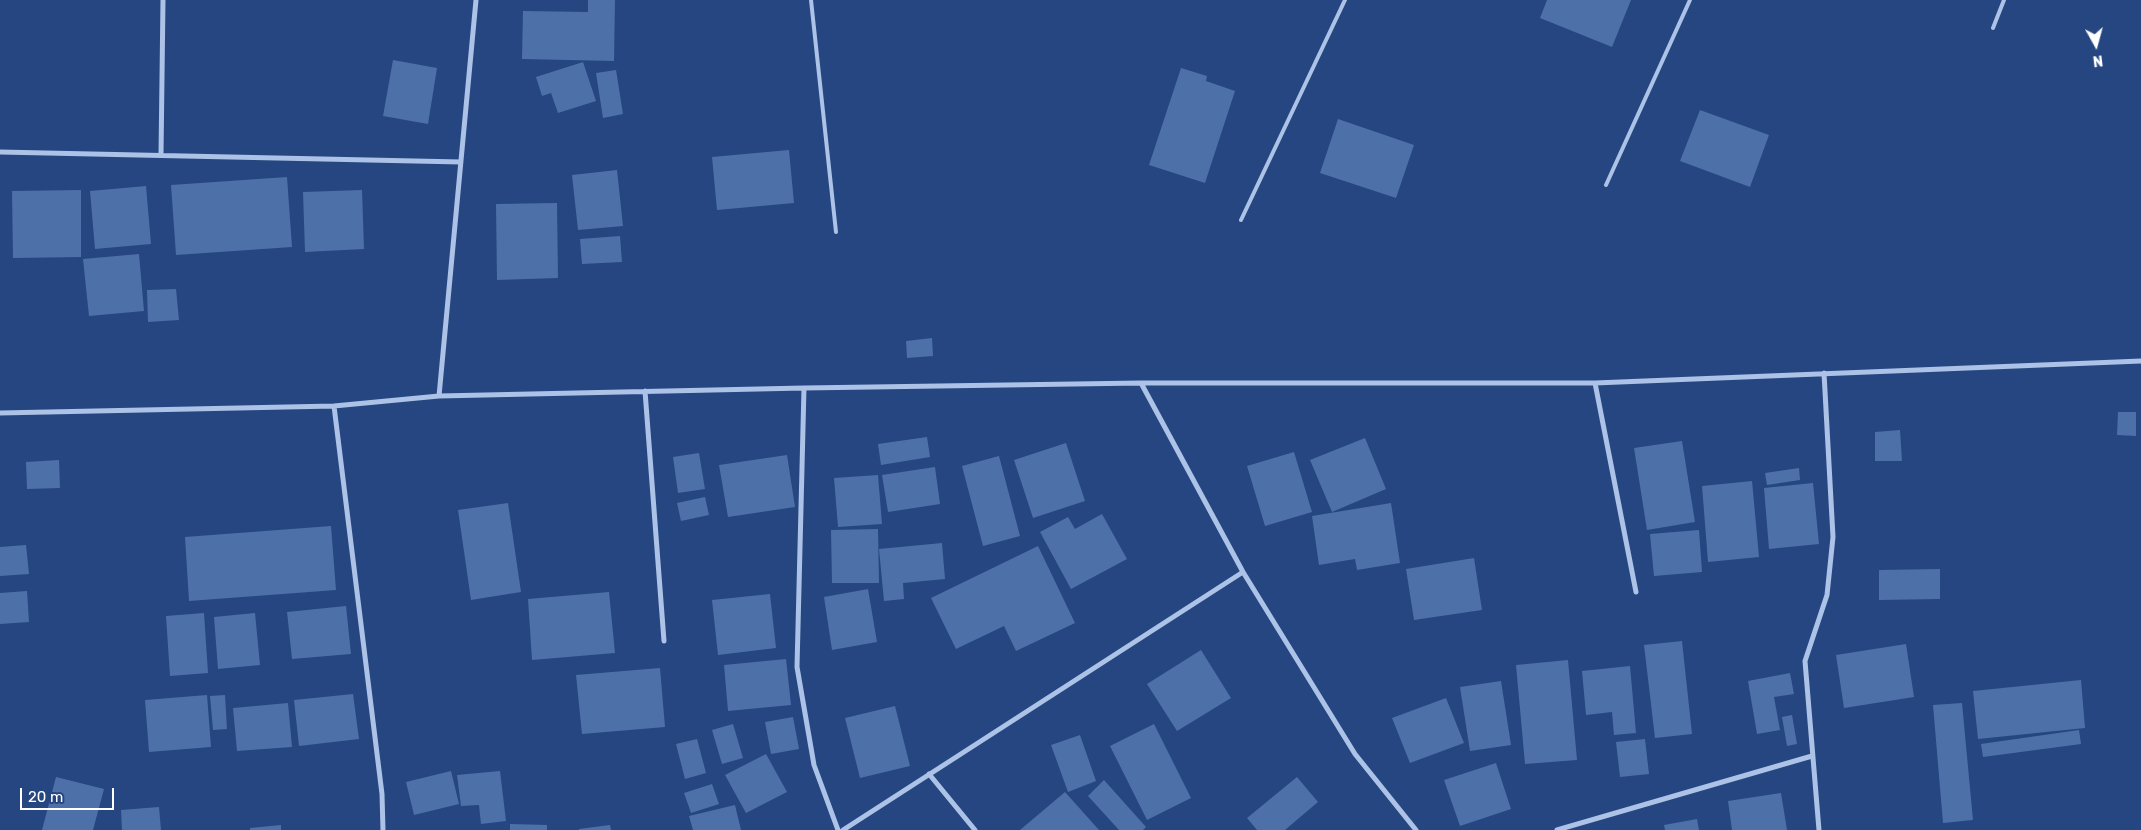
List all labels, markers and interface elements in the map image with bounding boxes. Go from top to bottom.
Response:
north arrow [2071,20,2121,70]
text: N [2092,51,2104,69]
scale bar [22,778,116,810]
text: 20 m [28,788,63,806]

